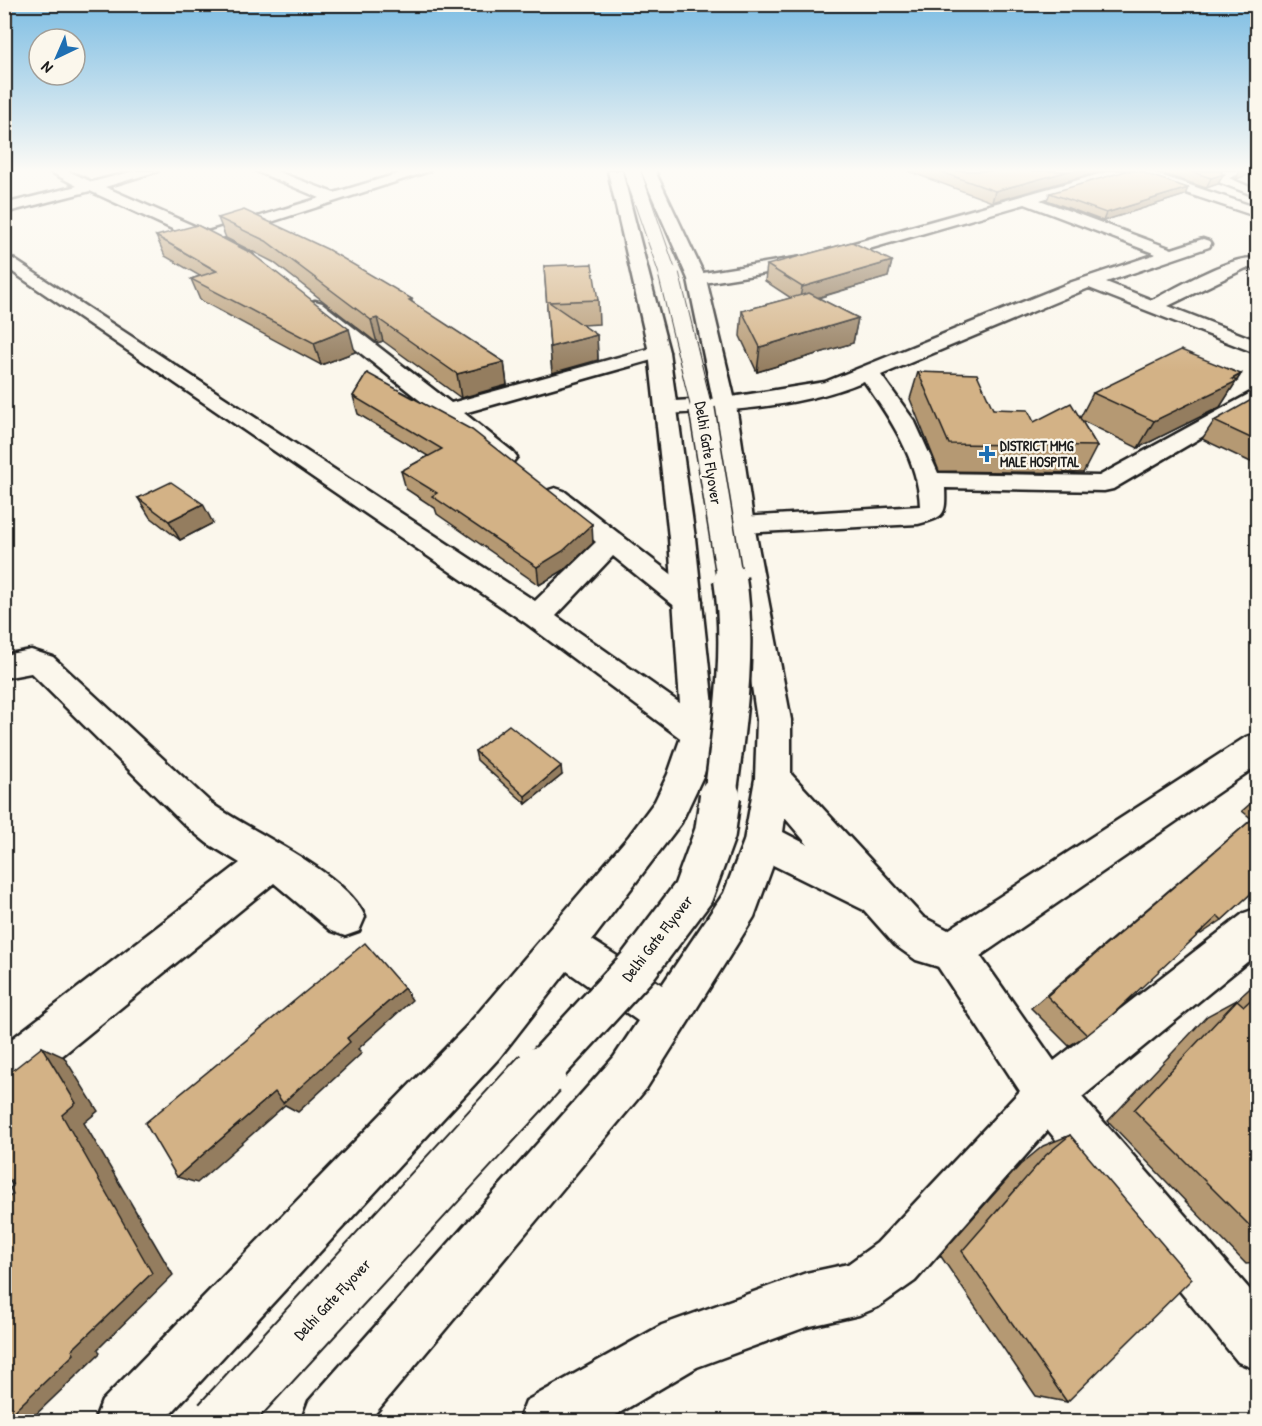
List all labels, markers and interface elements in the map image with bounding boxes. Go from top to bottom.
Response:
north arrow [27,27,87,87]
text: N [36,57,57,79]
street label: Delhi Gate Flyover [690,400,728,506]
place label: DISTRICT MMG MALE HOSPITAL [1000,436,1080,471]
marker: DISTRICT MMG MALE HOSPITAL [978,445,996,463]
street label: Delhi Gate Flyover [616,890,698,986]
street label: Delhi Gate Flyover [288,1253,376,1345]

